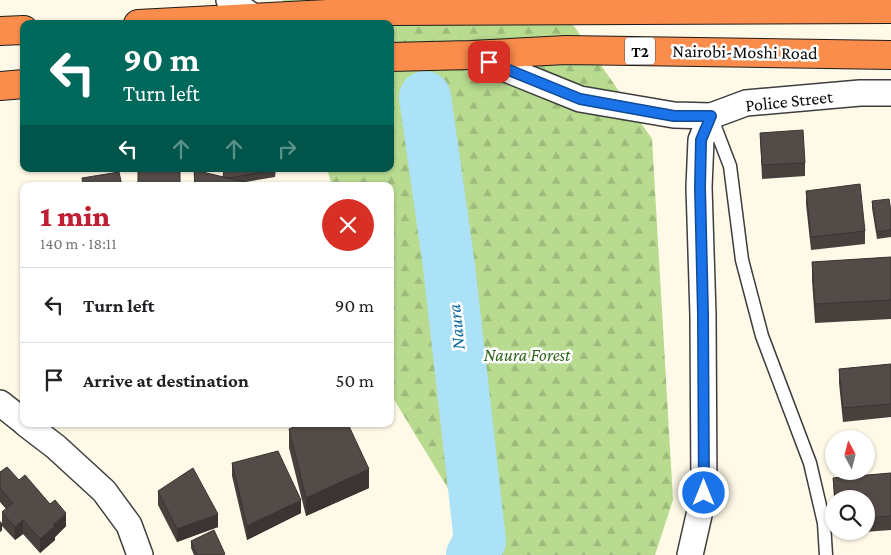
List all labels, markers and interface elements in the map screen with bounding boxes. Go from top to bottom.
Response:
road number: T2 [625,37,655,64]
icon: left [40,40,105,105]
text: 90 m [123,40,200,79]
pin [468,41,510,83]
street label: Nairobi-Moshi Road [672,41,818,63]
icon: arrive [475,48,503,76]
text: Turn left [123,81,200,106]
street label: Police Street [744,86,835,116]
icon: left [114,135,142,163]
icon: ahead [167,135,195,163]
icon: ahead [220,135,248,163]
icon: right [273,135,301,163]
text: 1 min [40,199,110,232]
button: close [322,199,374,251]
text: 140 m · 18:11 [40,235,116,252]
icon: left [40,291,68,319]
text: Turn left [83,295,155,316]
text: 90 m [335,295,374,316]
water label: Naura [443,303,469,351]
park label: Naura Forest [484,345,571,365]
icon: arrive [40,366,68,394]
text: Arrive at destination [83,370,249,391]
text: 50 m [335,370,374,391]
north arrow [825,430,875,480]
map controls [825,430,875,540]
position arrow [677,466,729,518]
button: search [825,490,875,540]

